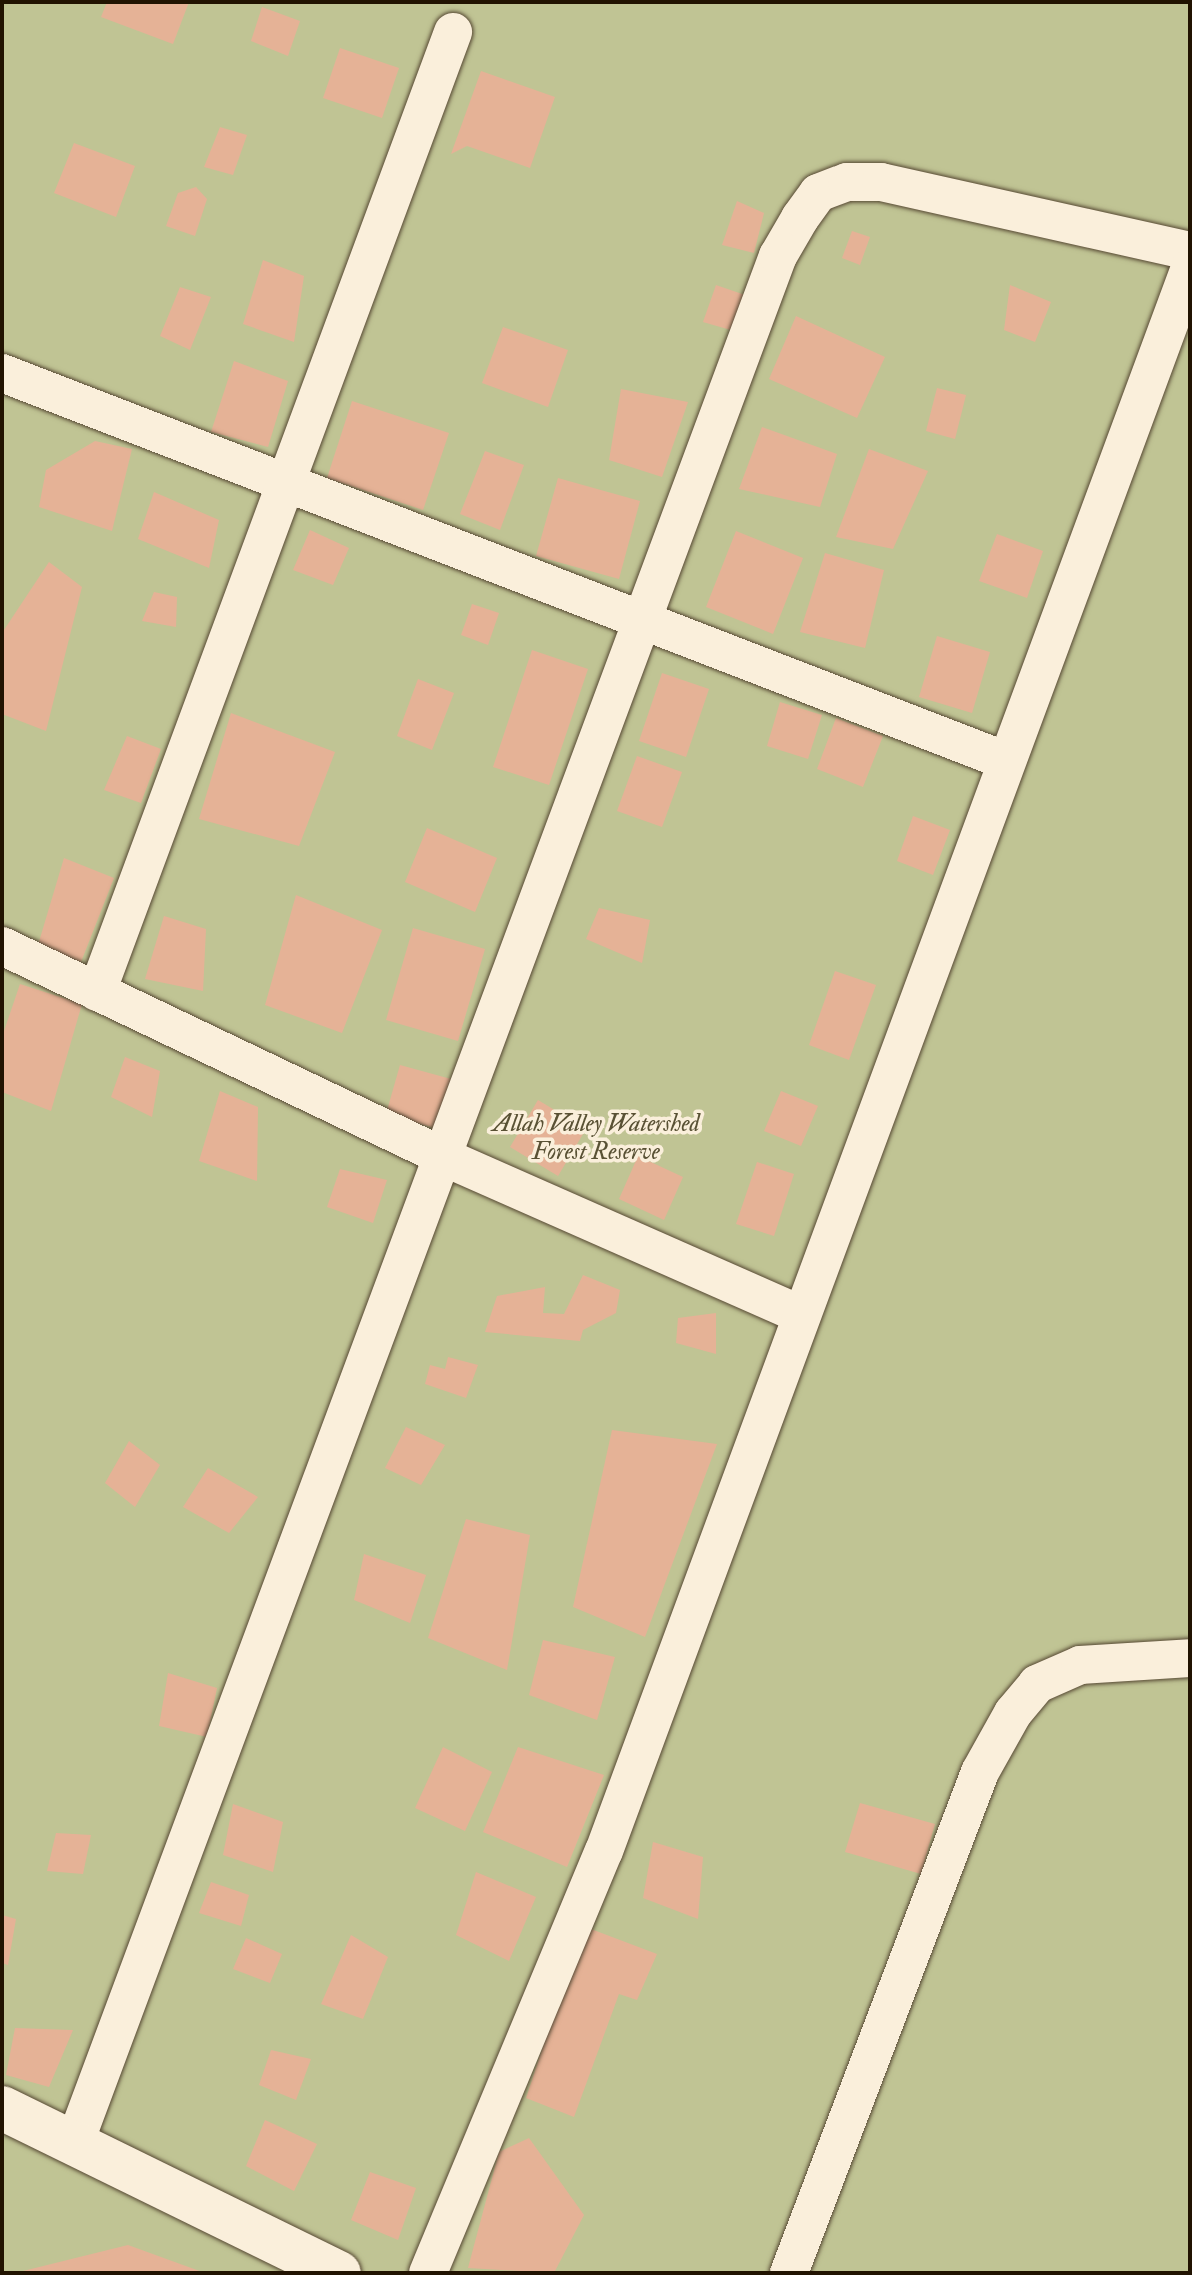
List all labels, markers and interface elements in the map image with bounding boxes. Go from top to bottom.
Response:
park label: Allah Valley Watershed Forest Reserve [492,1110,700,1166]

